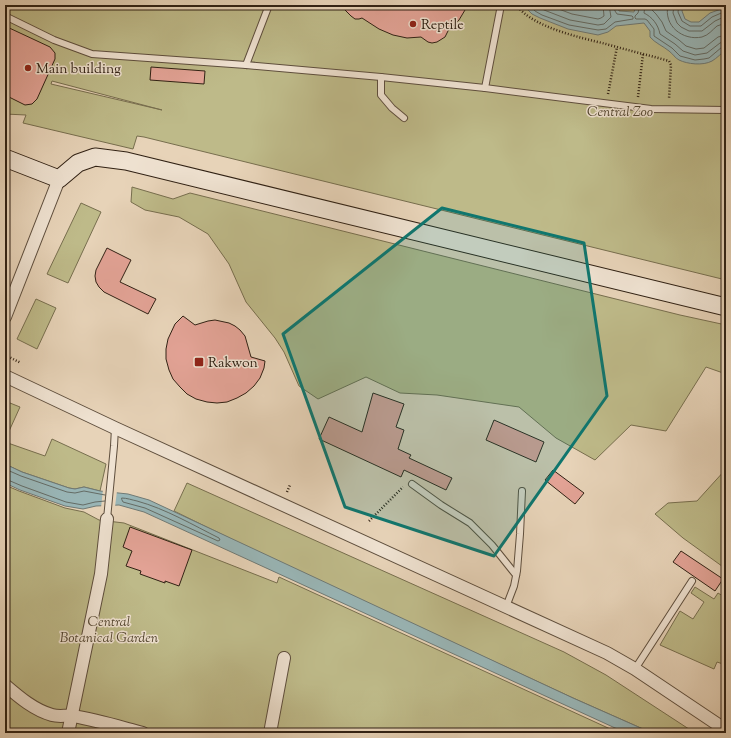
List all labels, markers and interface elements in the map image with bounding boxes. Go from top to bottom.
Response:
place label: Reptile [421,16,464,36]
marker: Reptile [408,19,418,29]
place label: Main building [36,60,121,80]
marker: Main building [23,63,33,73]
park label: Central Zoo [587,103,653,123]
place label: Rakwon [208,354,258,374]
marker: Rakwon [193,356,205,368]
park label: Central Botanical Garden [60,613,159,649]

